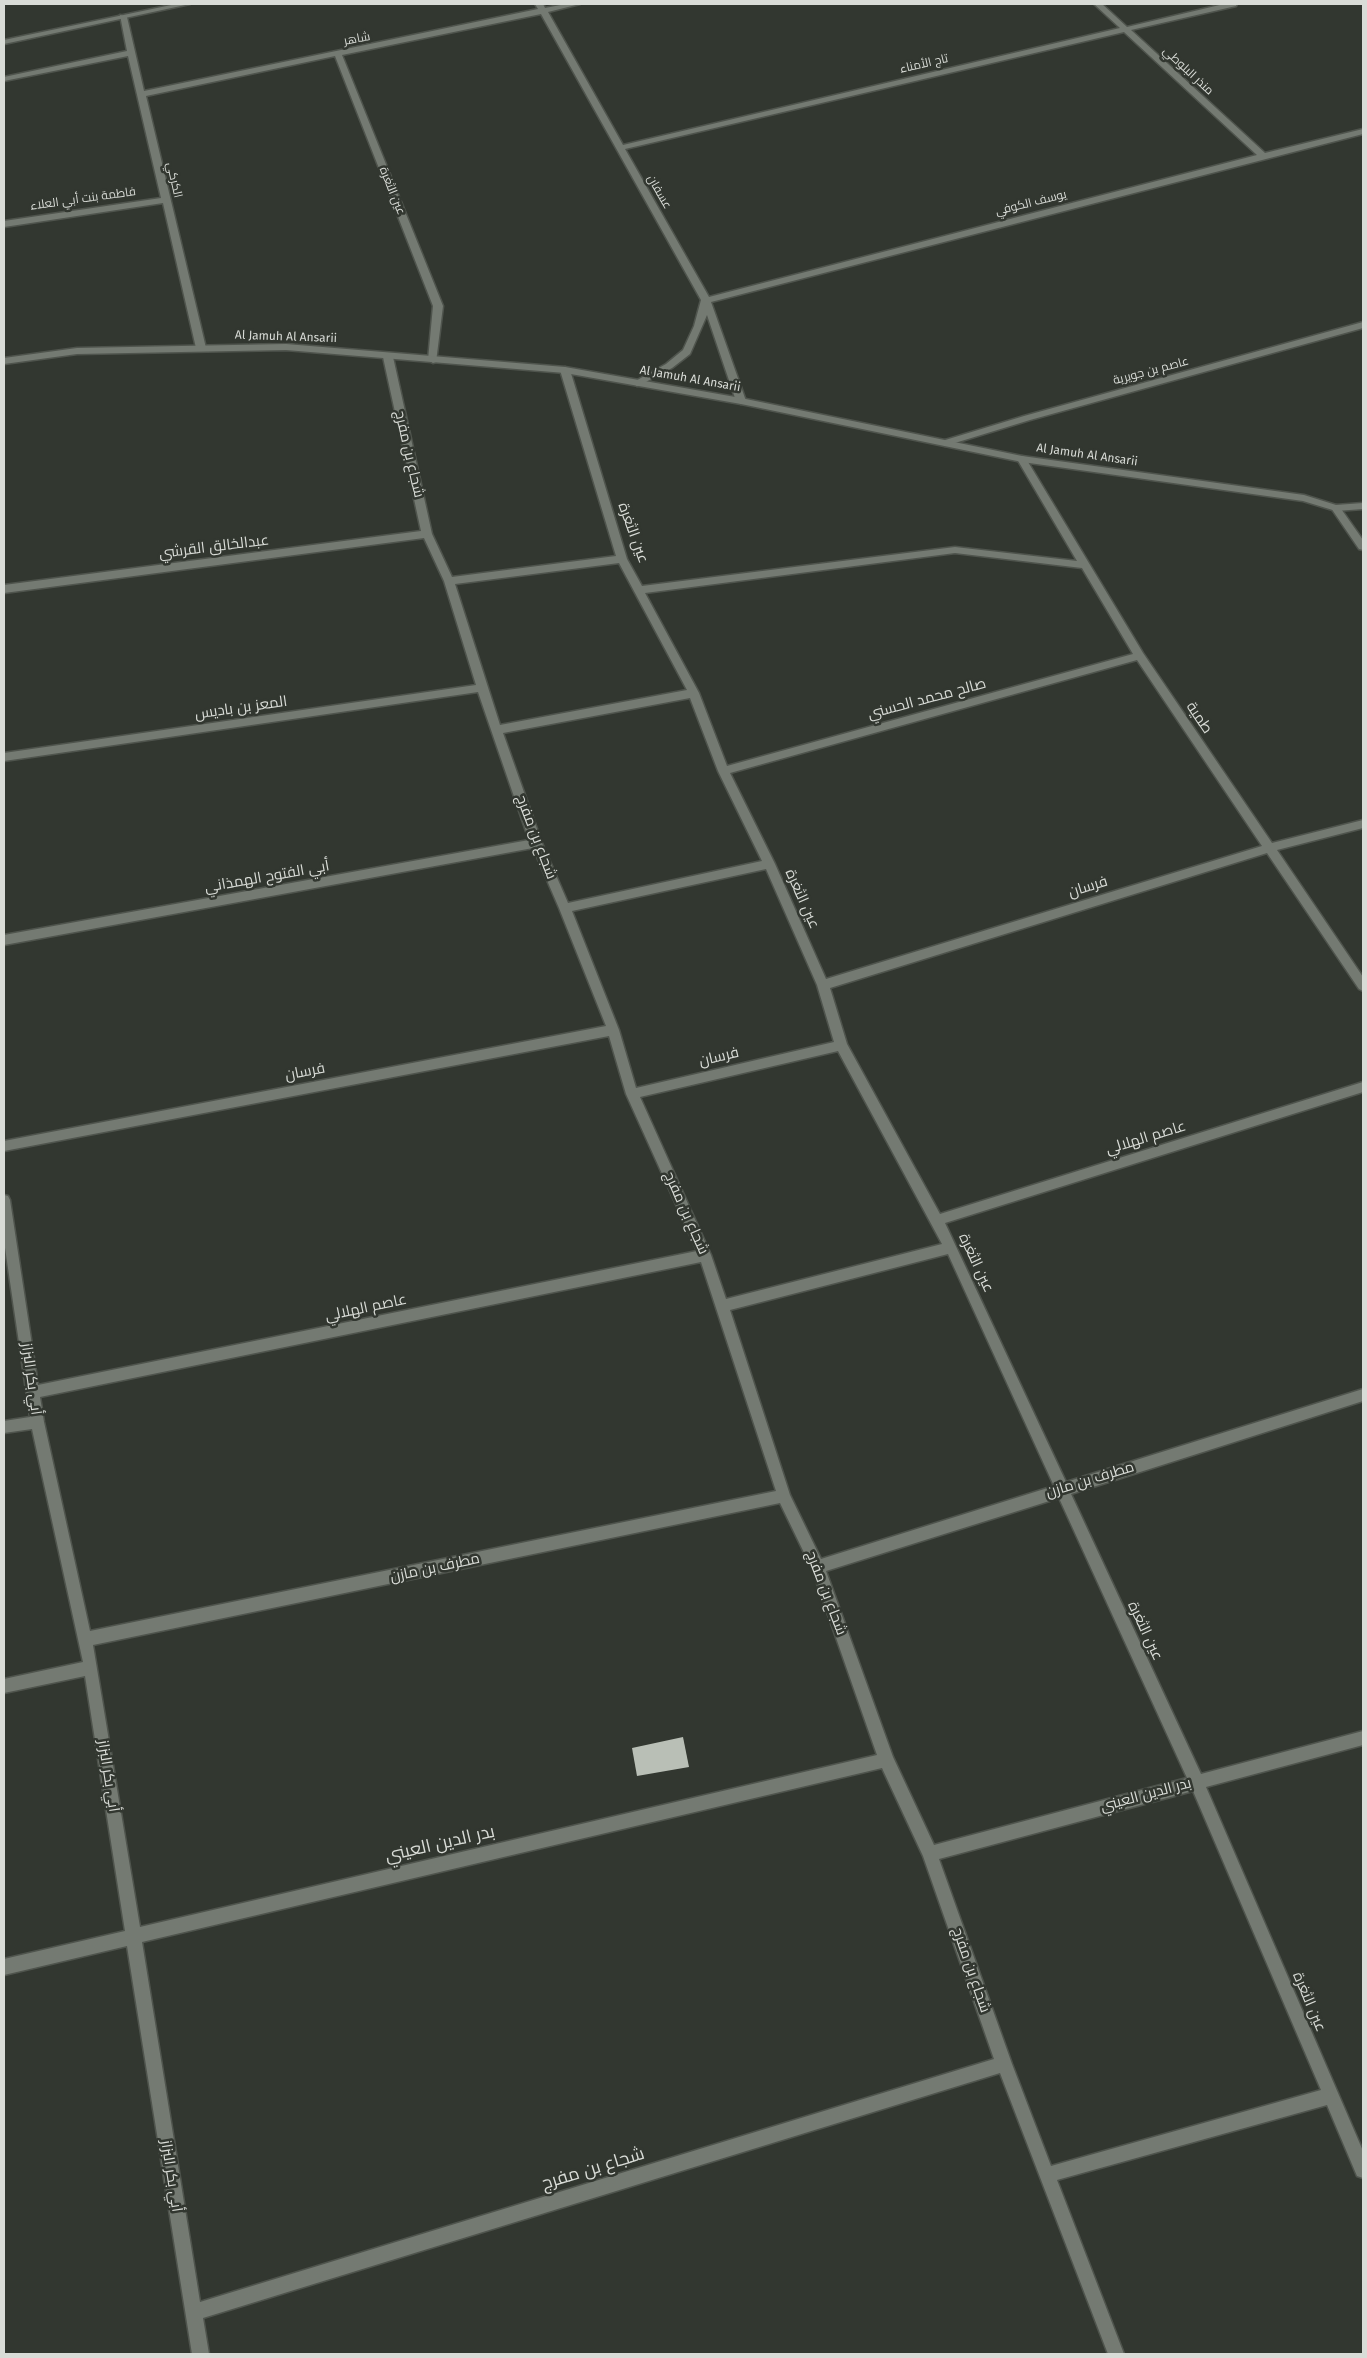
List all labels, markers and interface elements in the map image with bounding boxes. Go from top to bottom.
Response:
street label: شاهر [343,29,371,49]
street label: منذر البلوطي [1160,44,1216,98]
street label: تاج الأمناء [898,51,950,77]
street label: الكركي [163,161,185,199]
street label: عين الثغرة [376,165,408,217]
street label: عسفان [644,173,674,211]
street label: فاطمة بنت أبي العلاء [29,184,137,214]
street label: يوسف الكوفي [994,187,1068,219]
street label: Al Jamuh Al Ansarii [235,328,337,346]
street label: عاصم بن جويرية [1112,354,1190,388]
street label: Al Jamuh Al Ansarii [638,363,742,395]
street label: شجاع بن مفرج [390,409,428,499]
street label: Al Jamuh Al Ansarii [1035,441,1139,469]
street label: عين الثغرة [614,500,652,566]
street label: عبدالخالق القرشي [158,531,270,563]
street label: صالح محمد الحسني [866,675,988,723]
street label: المعز بن باديس [194,693,288,723]
street label: طمية [1182,699,1216,737]
street label: شجاع بن مفرج [512,792,560,882]
street label: أبي الفتوح الهمذاني [203,857,331,897]
street label: عين الثغرة [781,867,823,931]
street label: فرسان [1066,872,1110,902]
street label: فرسان [697,1044,741,1070]
street label: فرسان [283,1059,327,1085]
street label: عاصم الهلالي [1104,1117,1188,1159]
street label: شجاع بن مفرج [660,1169,712,1257]
street label: عين الثغرة [955,1231,997,1295]
street label: عاصم الهلالي [324,1291,408,1325]
street label: أبي بكر البزاز [17,1342,45,1416]
street label: مطرف بن مازن [1044,1458,1136,1502]
street label: شجاع بن مفرج [802,1548,850,1638]
street label: مطرف بن مازن [388,1550,482,1586]
street label: عين الثغرة [1124,1599,1166,1663]
street label: أبي بكر البزاز [93,1739,123,1813]
street label: بدر الدين العيني [1099,1774,1193,1816]
street label: بدر الدين العيني [383,1821,497,1867]
street label: شجاع بن مفرج [948,1925,994,2015]
street label: عين الثغرة [1288,1969,1330,2035]
street label: أبي بكر البزاز [156,2139,186,2213]
street label: شجاع بن مفرج [539,2143,647,2195]

